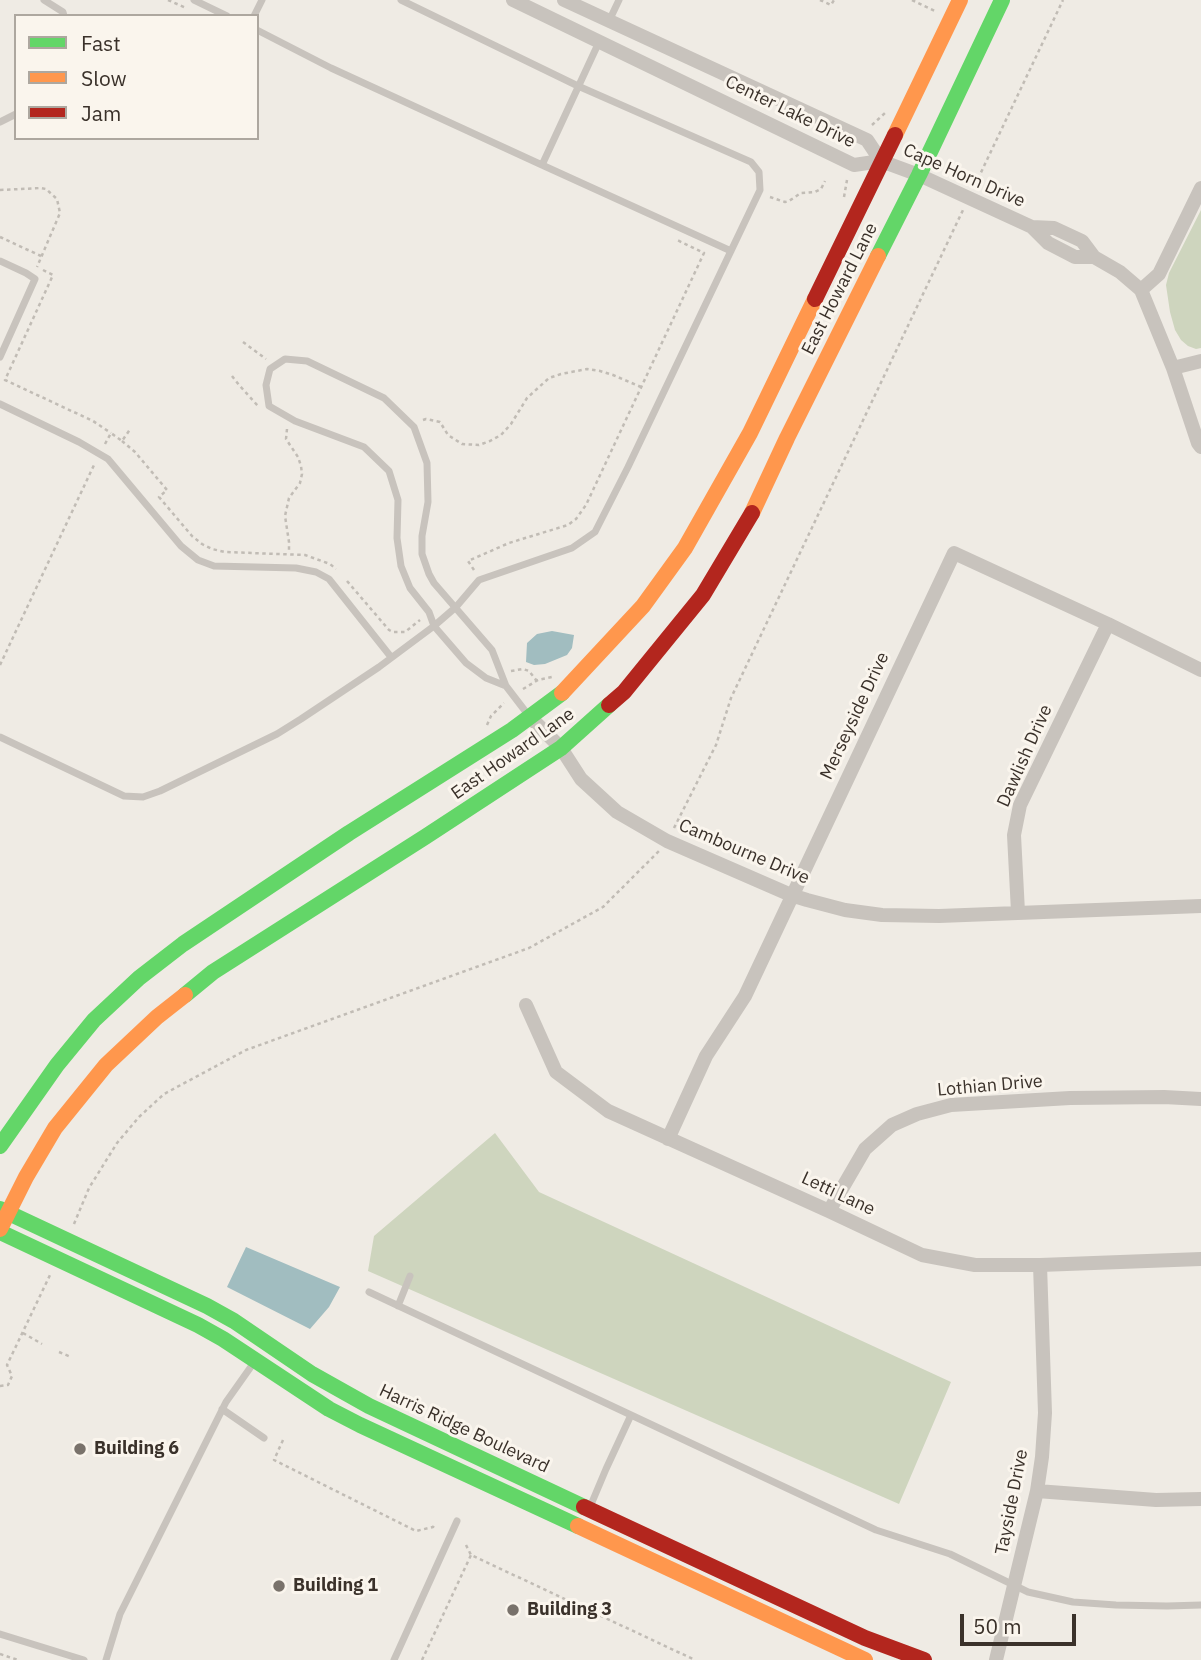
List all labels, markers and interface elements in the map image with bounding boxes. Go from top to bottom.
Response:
legend [14,14,259,140]
text: Fast [81,29,121,57]
text: Slow [81,64,127,92]
street label: Center Lake Drive [721,71,859,153]
text: Jam [81,99,121,127]
street label: Cape Horn Drive [900,139,1028,213]
street label: East Howard Lane [797,219,883,359]
street label: Merseyside Drive [816,649,894,783]
street label: Dawlish Drive [993,701,1057,811]
street label: East Howard Lane [447,704,579,804]
street label: Cambourne Drive [675,815,813,889]
street label: Lothian Drive [936,1071,1044,1101]
street label: Letti Lane [798,1168,878,1220]
street label: Harris Ridge Boulevard [376,1380,552,1478]
place label: Building 6 [94,1438,179,1460]
marker: Building 6 [72,1441,88,1457]
street label: Tayside Drive [991,1447,1033,1557]
place label: Building 1 [293,1575,378,1597]
marker: Building 1 [271,1578,287,1594]
place label: Building 3 [527,1599,612,1621]
scale bar [963,1600,1078,1644]
marker: Building 3 [505,1602,521,1618]
text: 50 m [973,1612,1022,1640]

